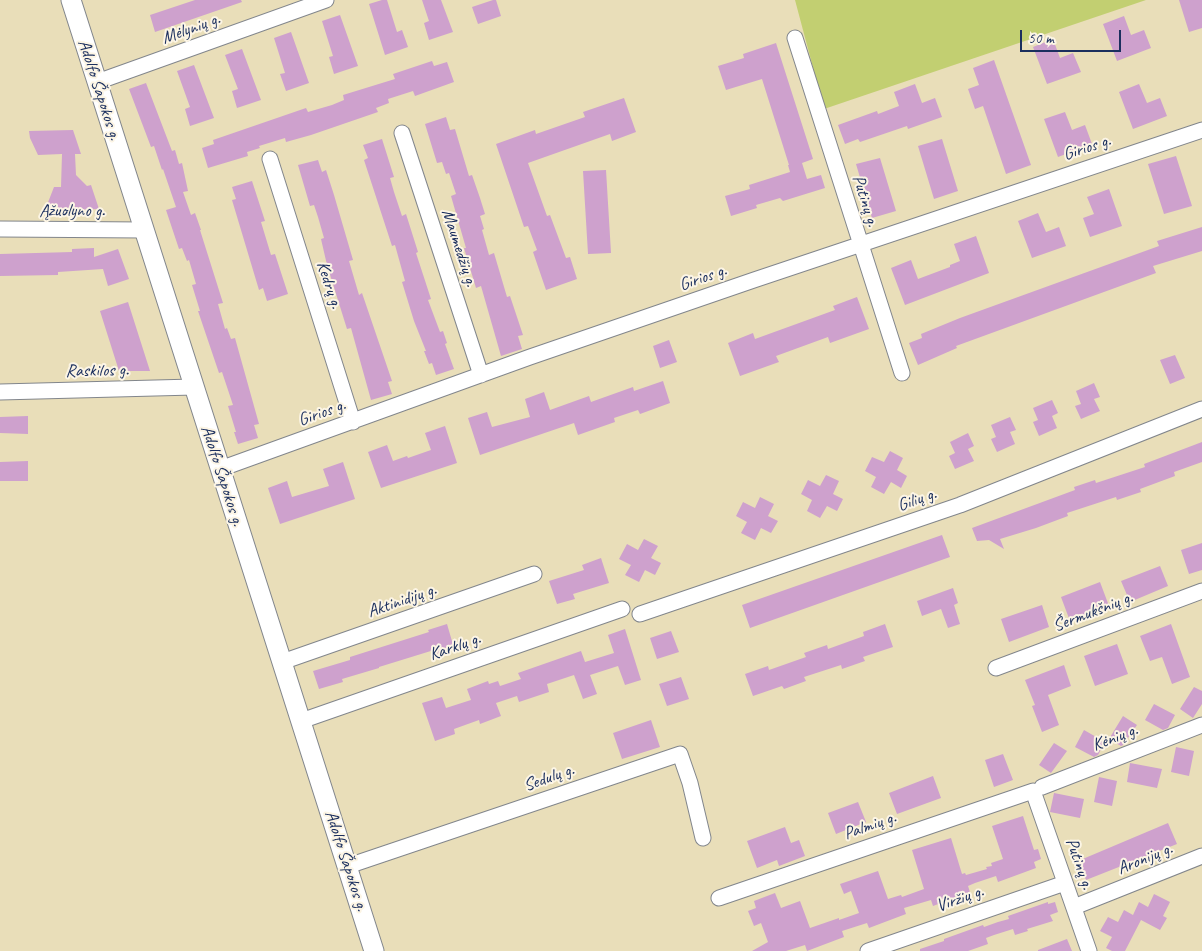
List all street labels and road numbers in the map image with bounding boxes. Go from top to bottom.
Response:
street label: Mėlynių g. [159,9,223,49]
street label: Adolfo Šapokos g. [73,37,125,143]
street label: Girios g. [1060,130,1114,166]
street label: Putinų g. [847,173,883,229]
street label: Ąžuolyno g. [39,200,105,222]
street label: Maumedžių g. [436,206,482,290]
street label: Kedrų g. [311,259,347,311]
street label: Girios g. [676,260,730,296]
street label: Raskilos g. [65,360,129,382]
street label: Girios g. [295,394,349,432]
street label: Adolfo Šapokos g. [196,423,248,529]
street label: Gilių g. [895,483,939,517]
street label: Aktinidijų g. [365,579,439,623]
street label: Šermukšnių g. [1050,587,1136,637]
street label: Karklų g. [426,628,484,666]
street label: Kėnių g. [1089,719,1141,757]
street label: Sedulų g. [521,759,577,797]
street label: Palmių g. [841,807,899,845]
street label: Adolfo Šapokos g. [320,808,372,914]
street label: Putinų g. [1060,835,1098,893]
street label: Aronijų g. [1114,838,1176,880]
street label: Viržių g. [933,881,987,917]

